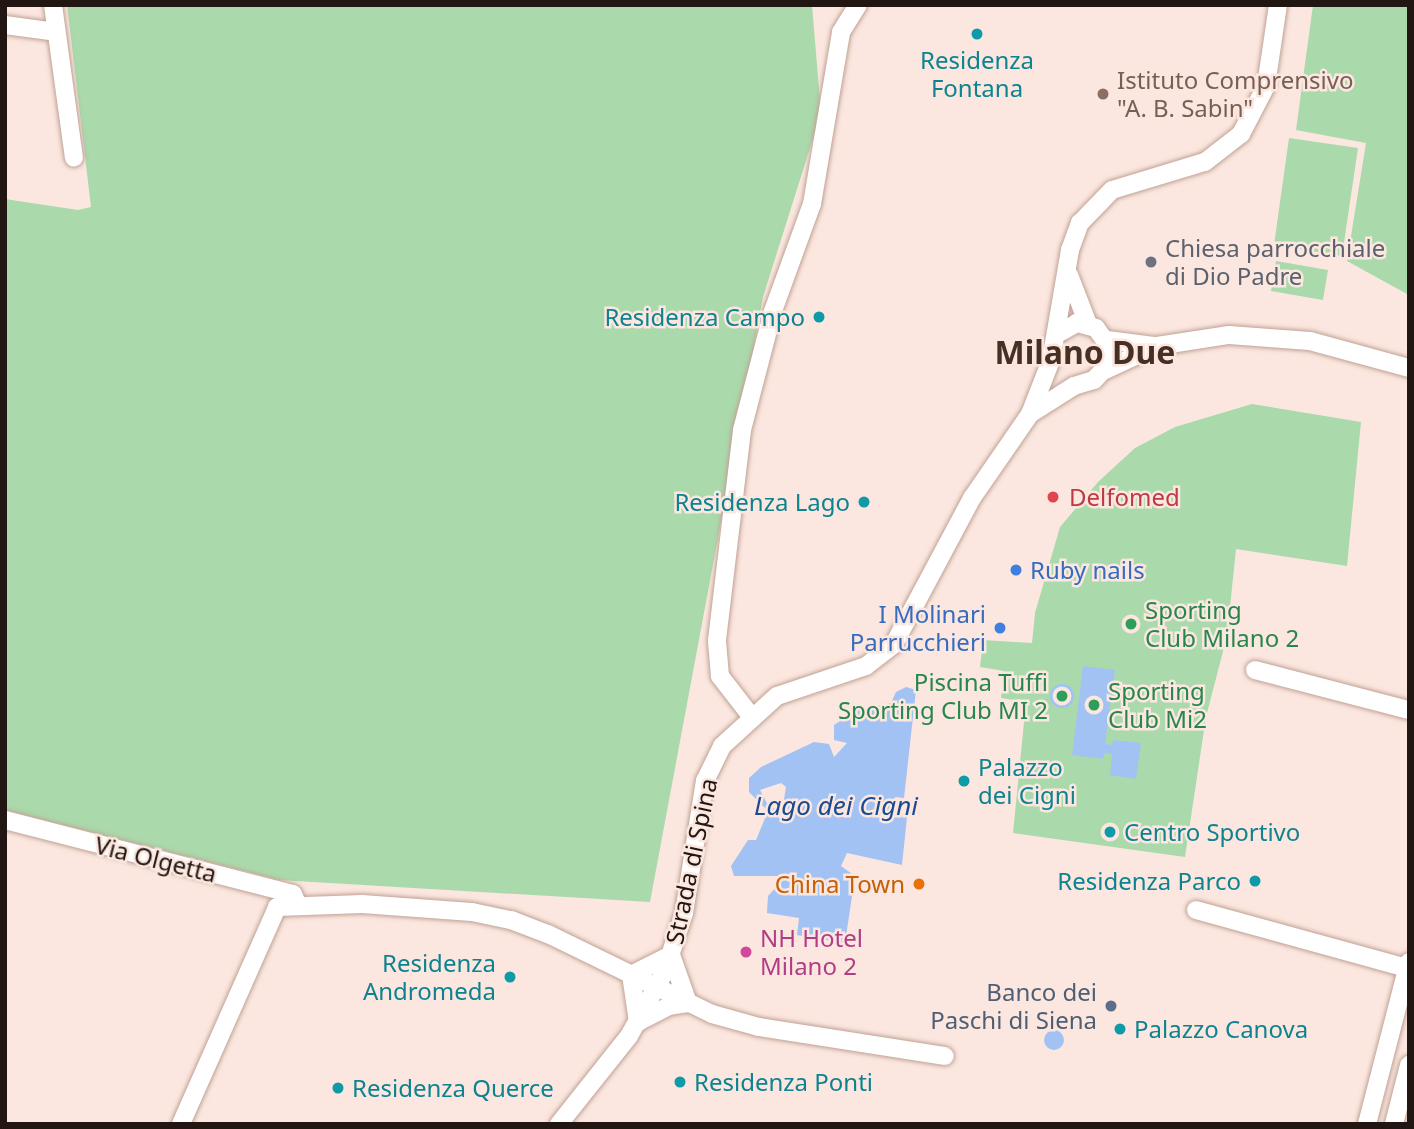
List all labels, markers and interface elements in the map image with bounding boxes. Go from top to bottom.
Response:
marker: Residenza Fontana [969,26,985,42]
place label: Residenza Fontana [920,46,1034,102]
place label: Istituto Comprensivo "A. B. Sabin" [1117,66,1353,122]
marker: Istituto Comprensivo "A. B. Sabin" [1095,86,1111,102]
place label: Chiesa parrocchiale di Dio Padre [1165,234,1385,290]
marker: Chiesa parrocchiale di Dio Padre [1143,254,1159,270]
place label: Residenza Campo [604,303,805,331]
marker: Residenza Campo [811,309,827,325]
district label: Milano Due [995,333,1175,371]
place label: Delfomed [1069,483,1180,511]
marker: Delfomed [1043,487,1063,507]
place label: Residenza Lago [674,488,850,516]
marker: Residenza Lago [856,494,872,510]
place label: Ruby nails [1030,556,1145,584]
marker: Ruby nails [1008,562,1024,578]
place label: Sporting Club Milano 2 [1145,596,1299,652]
place label: I Molinari Parrucchieri [850,600,986,656]
marker: Sporting Club Milano 2 [1123,616,1139,632]
marker: I Molinari Parrucchieri [992,620,1008,636]
place label: Piscina Tuffi Sporting Club MI 2 [838,668,1048,724]
place label: Sporting Club Mi2 [1108,677,1207,733]
marker: Piscina Tuffi Sporting Club MI 2 [1054,688,1070,704]
marker: Sporting Club Mi2 [1086,697,1102,713]
place label: Palazzo dei Cigni [978,753,1076,809]
marker: Palazzo dei Cigni [956,773,972,789]
street label: Strada di Spina [659,775,723,947]
water label: Lago dei Cigni [754,790,918,822]
place label: Centro Sportivo [1124,818,1300,846]
marker: Centro Sportivo [1102,824,1118,840]
street label: Via Olgetta [92,830,220,888]
place label: Residenza Parco [1057,867,1241,895]
place label: China Town [775,870,905,898]
marker: Residenza Parco [1247,873,1263,889]
marker: China Town [911,876,927,892]
place label: NH Hotel Milano 2 [760,924,863,980]
marker: NH Hotel Milano 2 [738,944,754,960]
place label: Residenza Andromeda [363,949,496,1005]
marker: Residenza Andromeda [502,969,518,985]
place label: Banco dei Paschi di Siena [930,978,1097,1034]
marker: Banco dei Paschi di Siena [1103,998,1119,1014]
place label: Palazzo Canova [1134,1015,1308,1043]
marker: Palazzo Canova [1112,1021,1128,1037]
place label: Residenza Ponti [694,1068,873,1096]
place label: Residenza Querce [352,1074,554,1102]
marker: Residenza Ponti [672,1074,688,1090]
marker: Residenza Querce [330,1080,346,1096]

